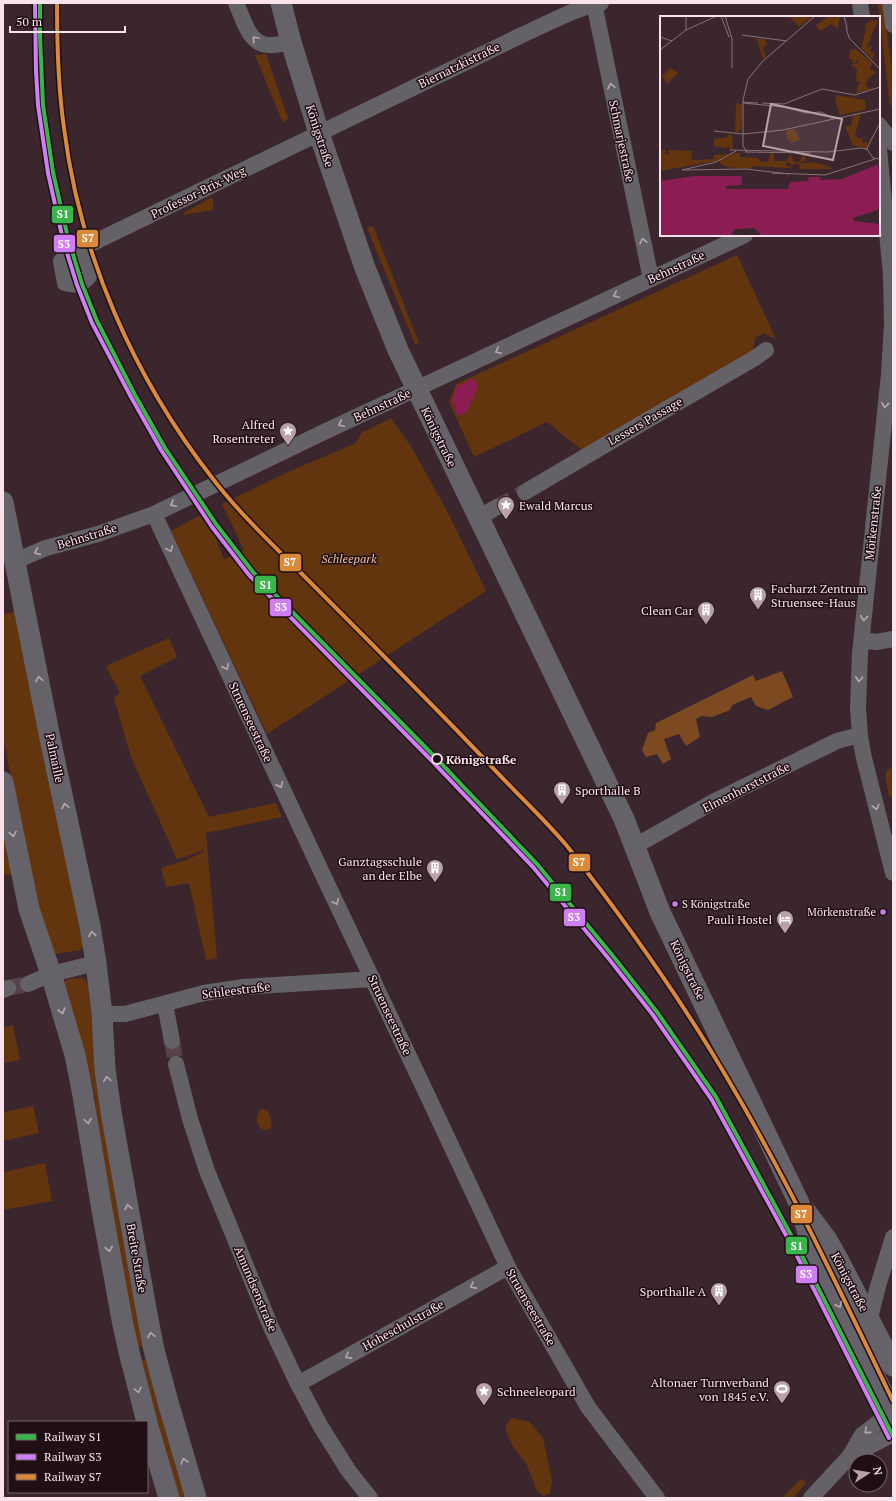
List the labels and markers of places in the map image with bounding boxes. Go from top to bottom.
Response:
place label: Alfred Rosentreter [212,417,275,446]
place icon: Alfred Rosentreter [278,421,298,446]
place icon: Ewald Marcus [496,495,516,520]
place label: Ewald Marcus [519,498,593,513]
place label: Facharzt Zentrum Struensee-Haus [771,581,867,610]
building icon: Facharzt Zentrum Struensee-Haus [748,585,768,610]
building icon: Clean Car [696,600,716,625]
place label: Clean Car [641,603,693,618]
place label: Königstraße [446,752,517,767]
marker: Königstraße [431,753,443,765]
building icon: Sporthalle B [552,780,572,805]
place label: Sporthalle B [575,783,641,798]
place label: Ganztagsschule an der Elbe [338,854,422,883]
building icon: Ganztagsschule an der Elbe [425,858,445,883]
place label: S Königstraße [682,897,751,911]
marker: S Königstraße [670,899,680,909]
place label: Mörkenstraße [807,905,876,919]
marker: Mörkenstraße [878,907,888,917]
hotel icon: Pauli Hostel [775,909,795,934]
place label: Pauli Hostel [707,912,772,927]
building icon: Sporthalle A [709,1281,729,1306]
place label: Sporthalle A [640,1284,707,1299]
place label: Altonaer Turnverband von 1845 e.V. [651,1375,769,1404]
sports icon: Altonaer Turnverband von 1845 e.V. [772,1379,792,1404]
place icon: Schneeleopard [474,1381,494,1406]
place label: Schneeleopard [497,1384,576,1399]

